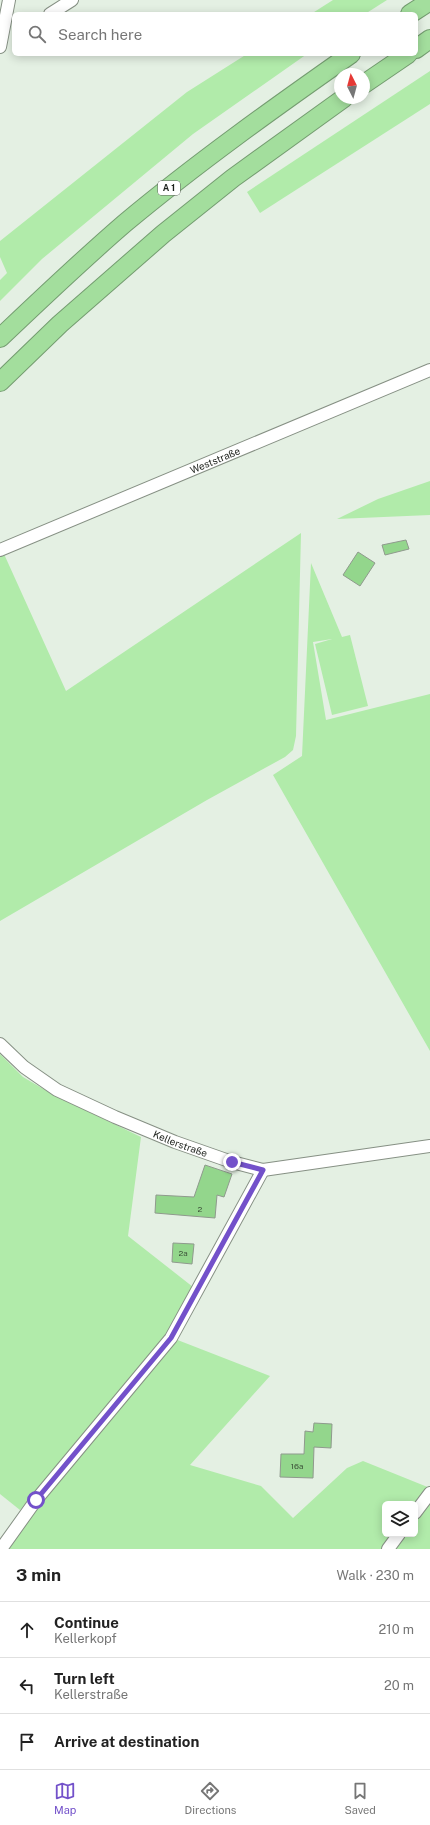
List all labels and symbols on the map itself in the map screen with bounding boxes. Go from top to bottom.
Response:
north arrow [334,68,370,104]
road number: A 1 [158,181,180,195]
street label: Weststraße [188,444,242,476]
street label: Kellerstraße [151,1128,209,1159]
route end [223,1153,241,1171]
house number: 2 [198,1204,203,1214]
house number: 2a [178,1248,188,1258]
house number: 16a [291,1461,303,1471]
route start [27,1491,45,1509]

